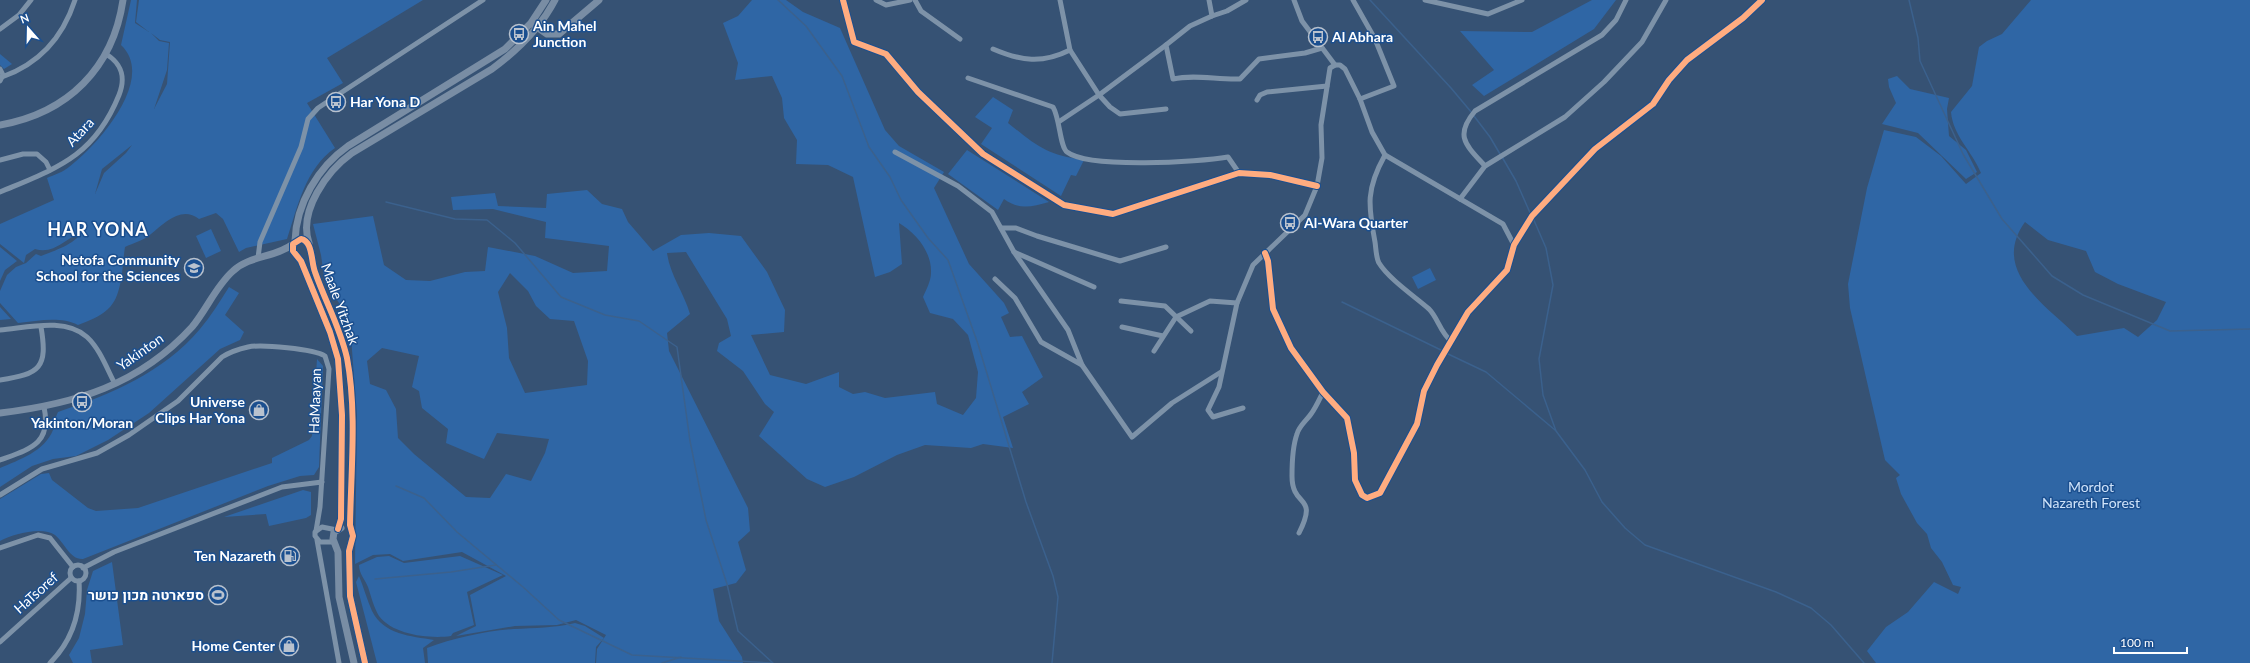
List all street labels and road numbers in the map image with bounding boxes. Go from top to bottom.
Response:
street label: Atara [62,114,97,150]
street label: Maale Yitzhak [318,261,363,348]
street label: Yakinton [113,329,166,374]
street label: HaMaayan [305,368,324,434]
street label: HaTsoref [10,568,61,617]

